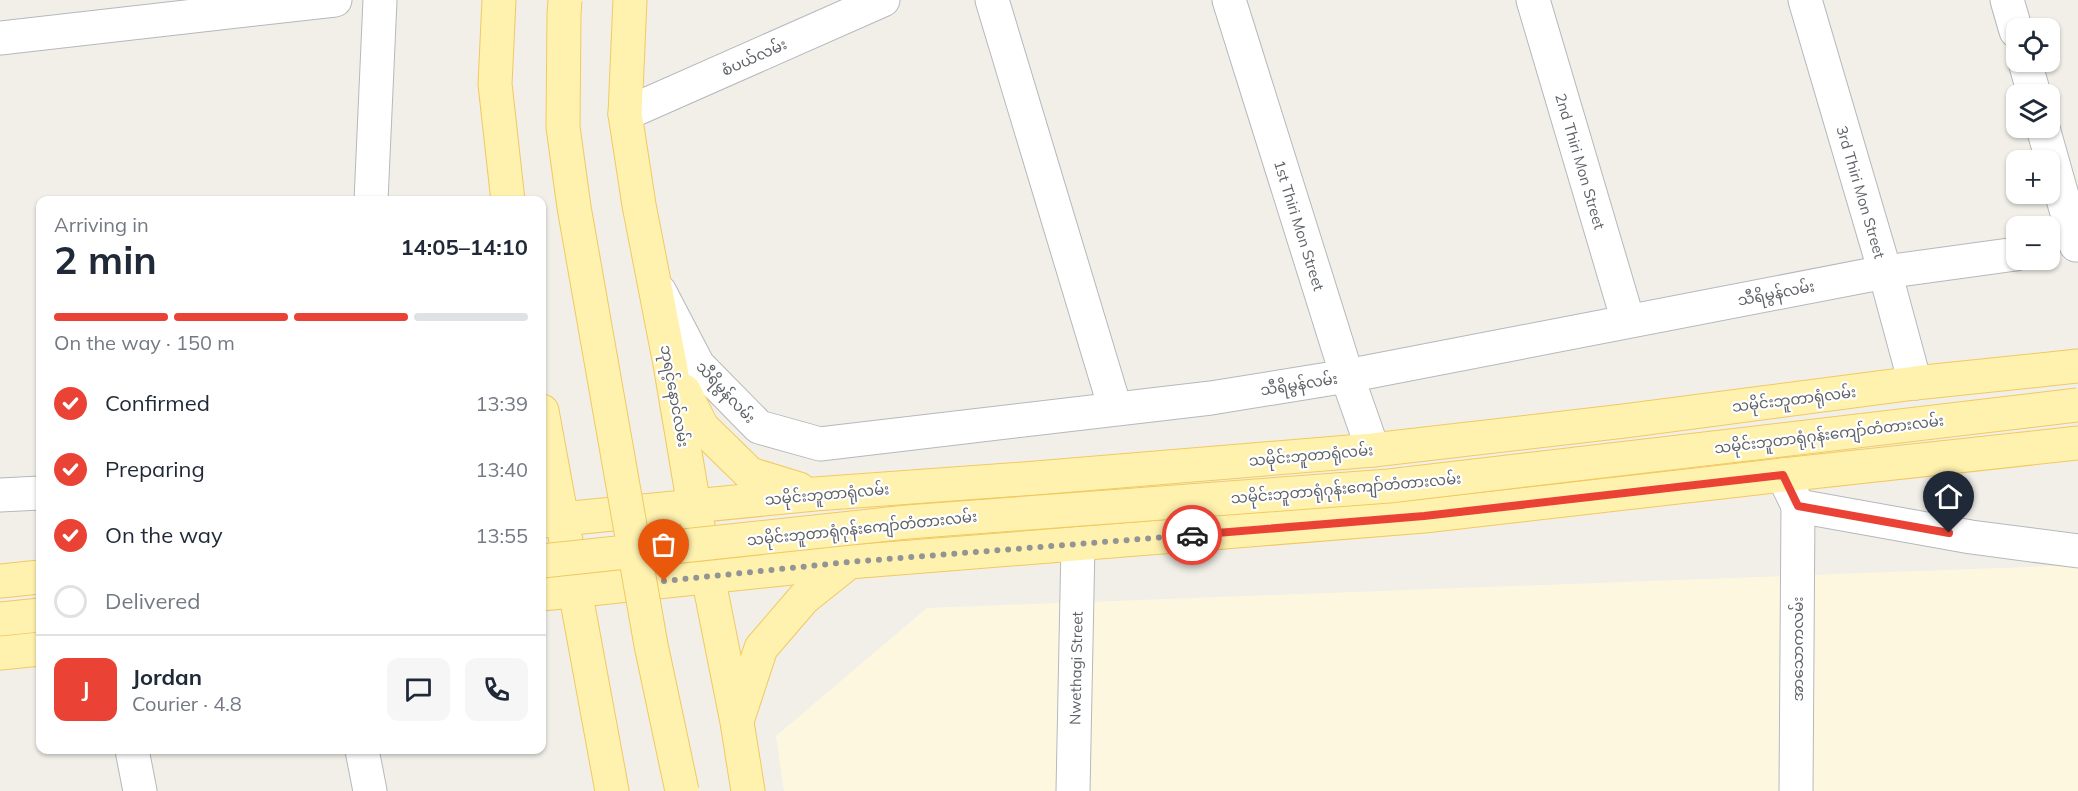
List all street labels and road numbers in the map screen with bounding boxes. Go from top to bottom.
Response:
street label: စံပယ်လမ်း [718,34,790,80]
street label: 2nd Thiri Mon Street [1552,91,1610,231]
street label: 3rd Thiri Mon Street [1833,123,1890,260]
street label: 1st Thiri Mon Street [1270,158,1329,293]
street label: သီရိမွန်လမ်း [1736,276,1817,313]
street label: ဘုရင့်နောင်လမ်း [654,343,693,449]
street label: သီရိမွန်လမ်း [690,357,760,429]
street label: သီရိမွန်လမ်း [1259,369,1340,402]
street label: သမိုင်းဘူတာရုံလမ်း [1731,382,1858,419]
street label: သမိုင်းဘူတာရုံဂုန်းကျော်တံတားလမ်း [1713,410,1945,460]
street label: သမိုင်းဘူတာရုံလမ်း [1248,440,1374,473]
street label: သမိုင်းဘူတာရုံဂုန်းကျော်တံတားလမ်း [1230,468,1462,511]
street label: သမိုင်းဘူတာရုံလမ်း [764,479,890,512]
street label: သမိုင်းဘူတာရုံဂုန်းကျော်တံတားလမ်း [746,506,978,553]
street label: အာသောကလမ်း [1788,597,1807,701]
street label: Nwethagi Street [1065,611,1086,725]

